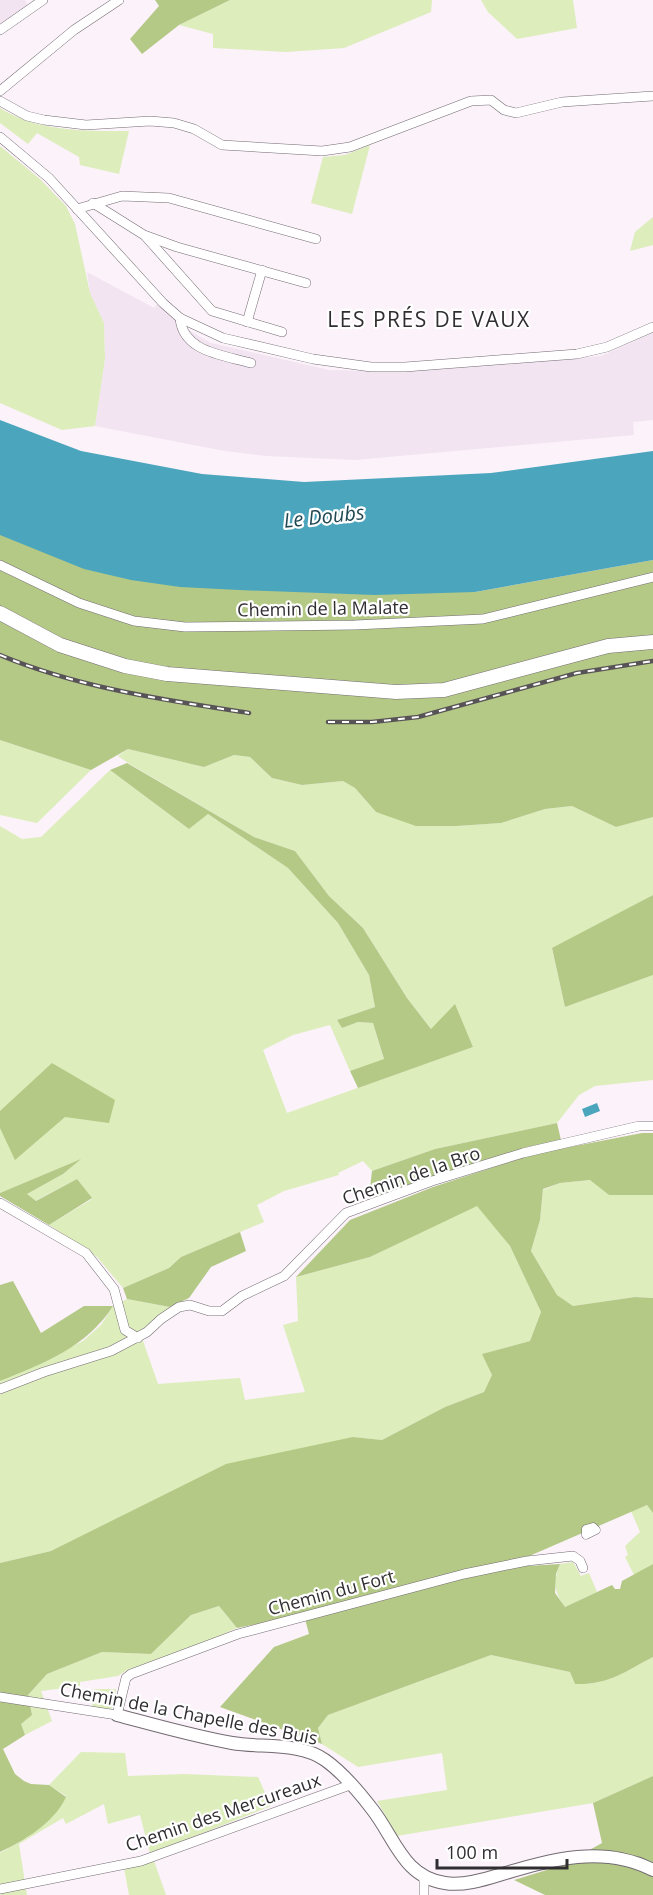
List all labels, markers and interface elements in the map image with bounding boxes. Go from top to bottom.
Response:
district label: LES PRÉS DE VAUX [327,305,531,333]
water label: Le Doubs [282,498,366,534]
street label: Chemin de la Malate [237,595,409,621]
street label: Chemin de la Bro [339,1140,483,1210]
street label: Chemin du Fort [265,1564,397,1620]
street label: Chemin de la Chapelle des Buis [58,1676,320,1750]
street label: Chemin des Mercureaux [122,1767,324,1857]
scale bar [437,1832,568,1870]
text: 100 m [446,1840,498,1864]

